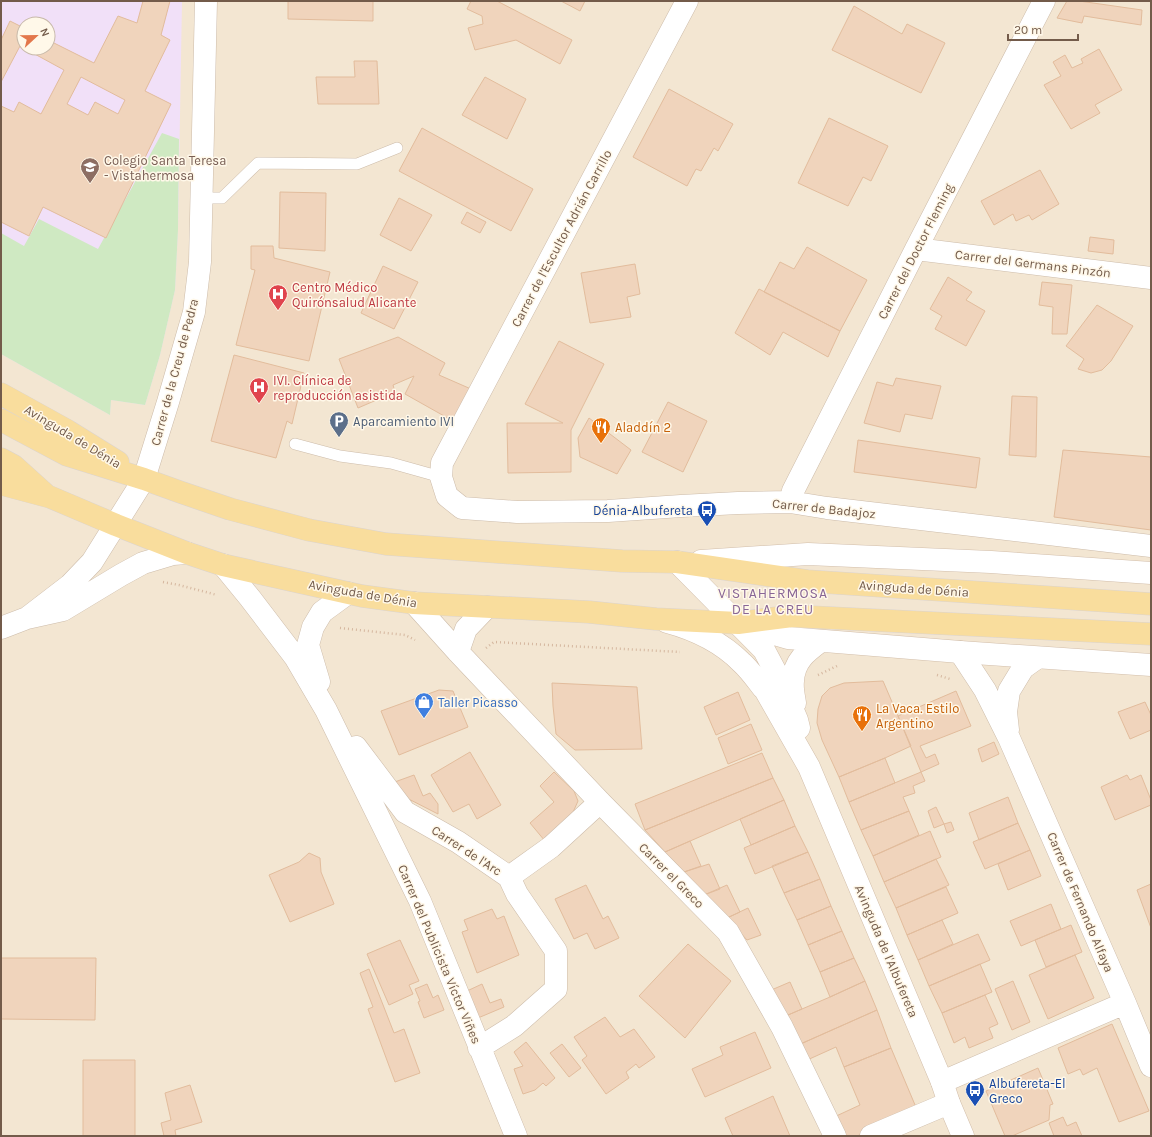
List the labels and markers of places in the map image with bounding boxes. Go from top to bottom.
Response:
place label: Colegio Santa Teresa - Vistahermosa [104,153,226,183]
school or university icon: Colegio Santa Teresa - Vistahermosa [79,156,101,184]
place label: Centro Médico Quirónsalud Alicante [292,280,417,310]
hospital icon: Centro Médico Quirónsalud Alicante [267,283,289,311]
place label: IVI. Clínica de reproducción asistida [273,373,403,403]
hospital icon: IVI. Clínica de reproducción asistida [248,376,270,404]
parking icon: Aparcamiento IVI [328,410,350,438]
place label: Aparcamiento IVI [353,414,454,429]
restaurant icon: Aladdín 2 [590,416,612,444]
place label: Aladdín 2 [615,420,671,435]
bus stop icon: Dénia-Albufereta [696,499,718,527]
place label: Dénia-Albufereta [593,503,693,518]
shop icon: Taller Picasso [413,691,435,719]
place label: Taller Picasso [438,695,518,710]
place label: La Vaca. Estilo Argentino [876,701,959,731]
restaurant icon: La Vaca. Estilo Argentino [851,704,873,732]
place label: Albufereta-El Greco [989,1076,1066,1106]
bus stop icon: Albufereta-El Greco [964,1079,986,1107]

